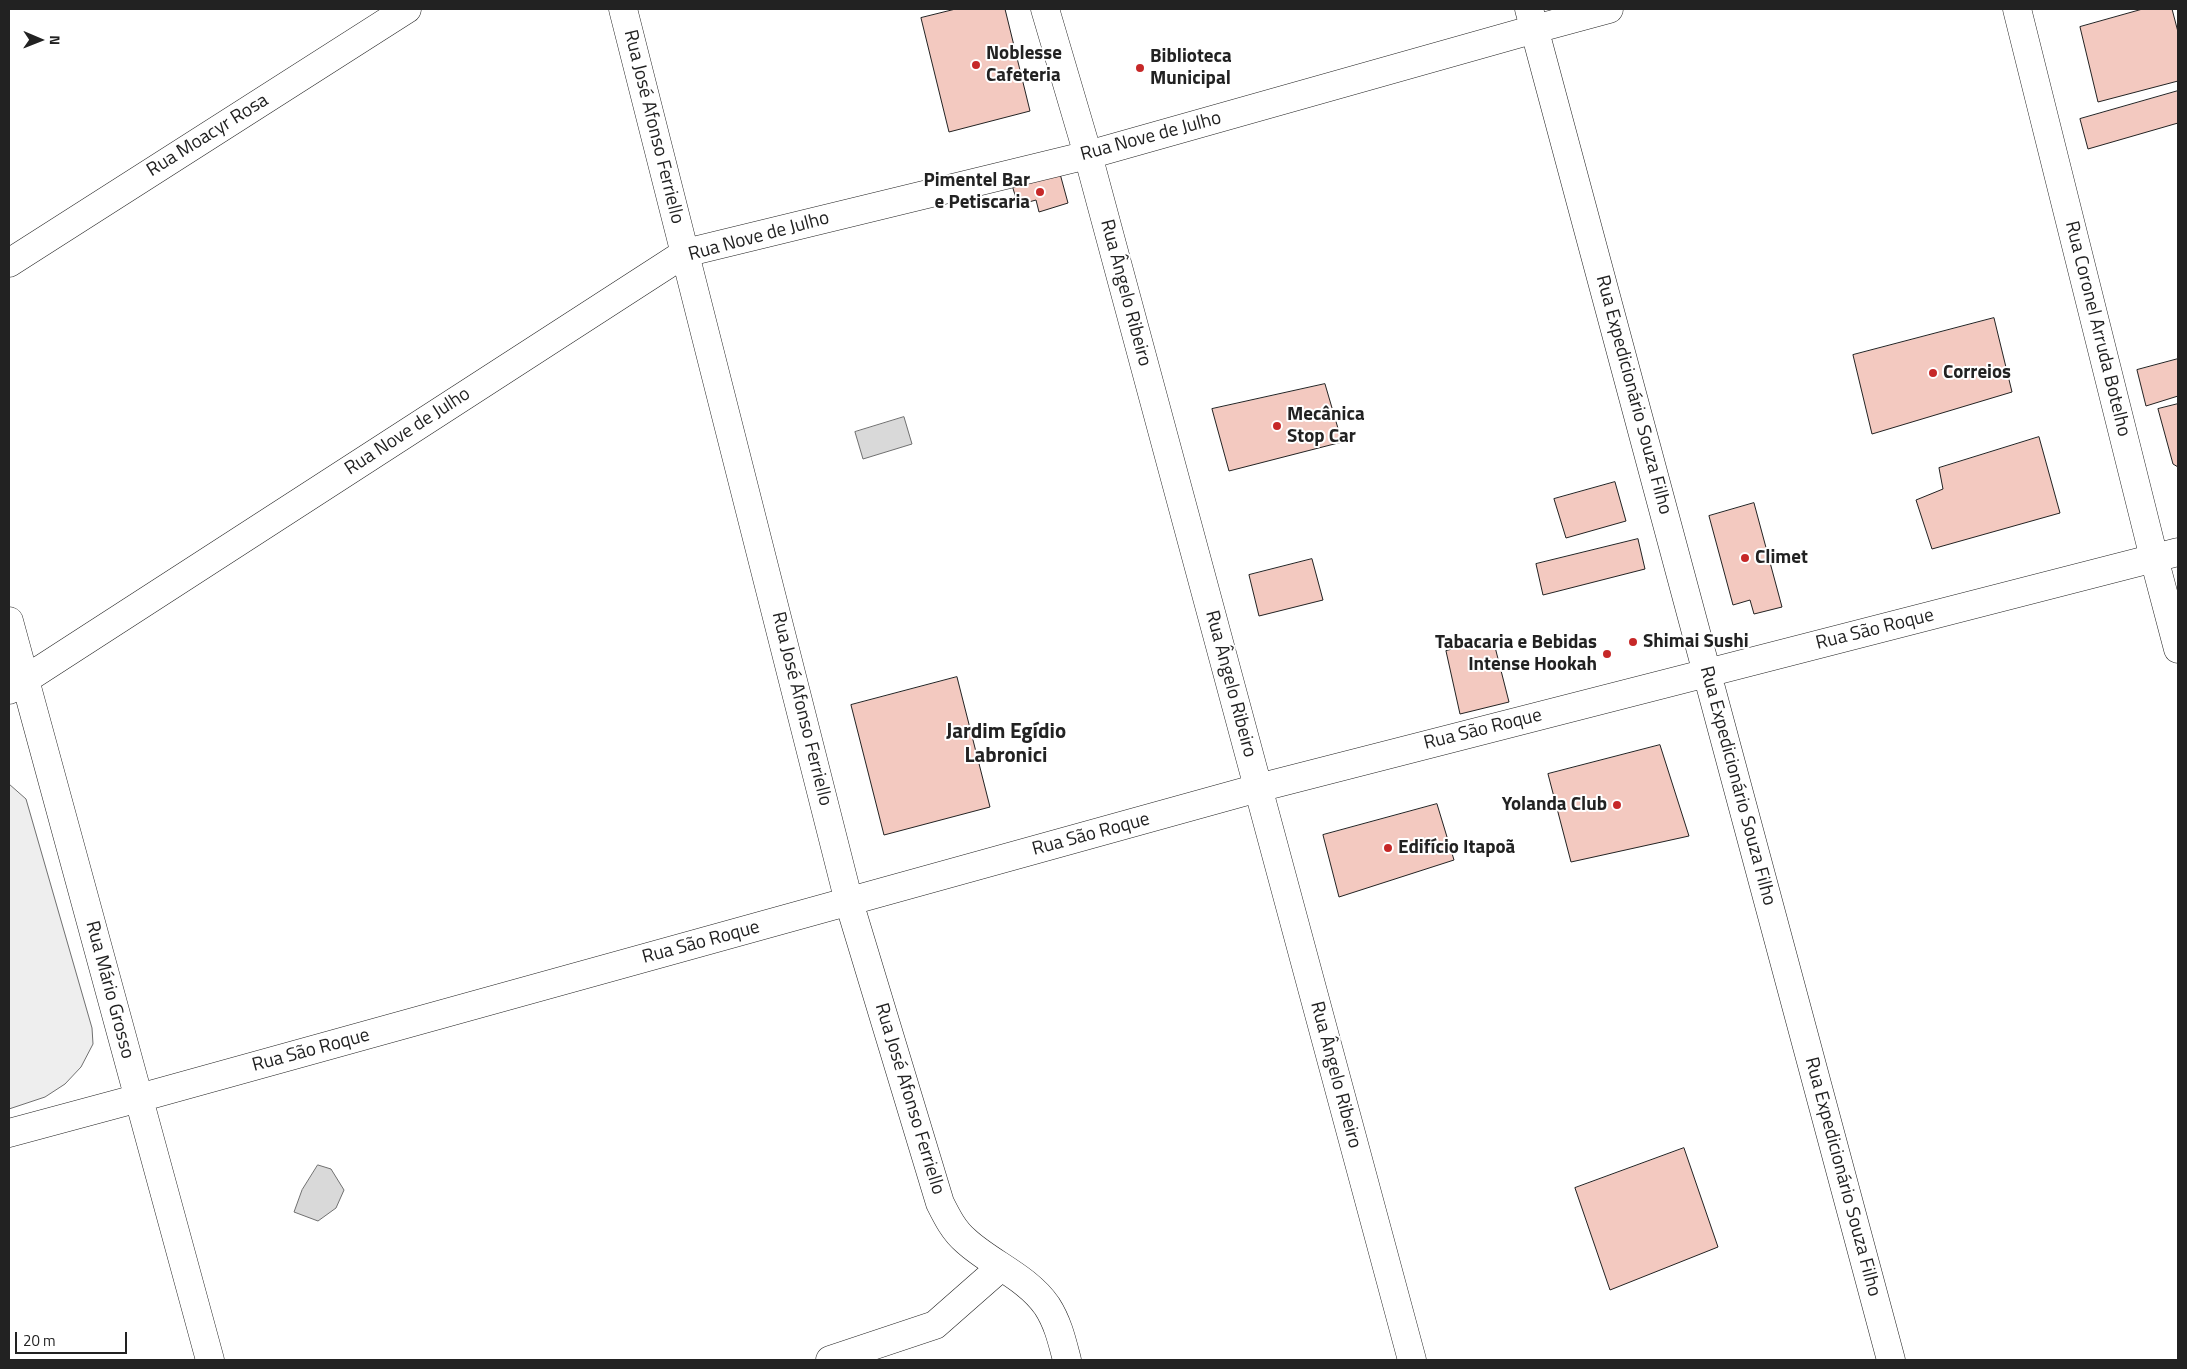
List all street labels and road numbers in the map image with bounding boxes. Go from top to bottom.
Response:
street label: Rua José Afonso Ferriello [618,28,688,226]
street label: Rua Moacyr Rosa [143,90,273,182]
street label: Rua Nove de Julho [1078,107,1224,167]
street label: Rua Nove de Julho [686,207,832,267]
street label: Rua Ângelo Ribeiro [1094,217,1156,369]
street label: Rua Coronel Arruda Botelho [2059,219,2135,439]
street label: Rua Expedicionário Souza Filho [1590,273,1676,517]
street label: Rua Nove de Julho [341,383,475,481]
street label: Rua São Roque [1814,604,1936,656]
street label: Rua Ângelo Ribeiro [1199,608,1261,760]
street label: Rua José Afonso Ferriello [766,610,836,808]
street label: Rua Expedicionário Souza Filho [1694,664,1780,908]
street label: Rua São Roque [1422,704,1544,756]
street label: Rua São Roque [1030,808,1152,862]
street label: Rua São Roque [640,916,762,970]
street label: Rua Mário Grosso [80,919,138,1061]
street label: Rua Ângelo Ribeiro [1304,999,1366,1151]
street label: Rua José Afonso Ferriello [869,1001,949,1197]
street label: Rua São Roque [250,1024,372,1078]
street label: Rua Expedicionário Souza Filho [1799,1055,1885,1299]

